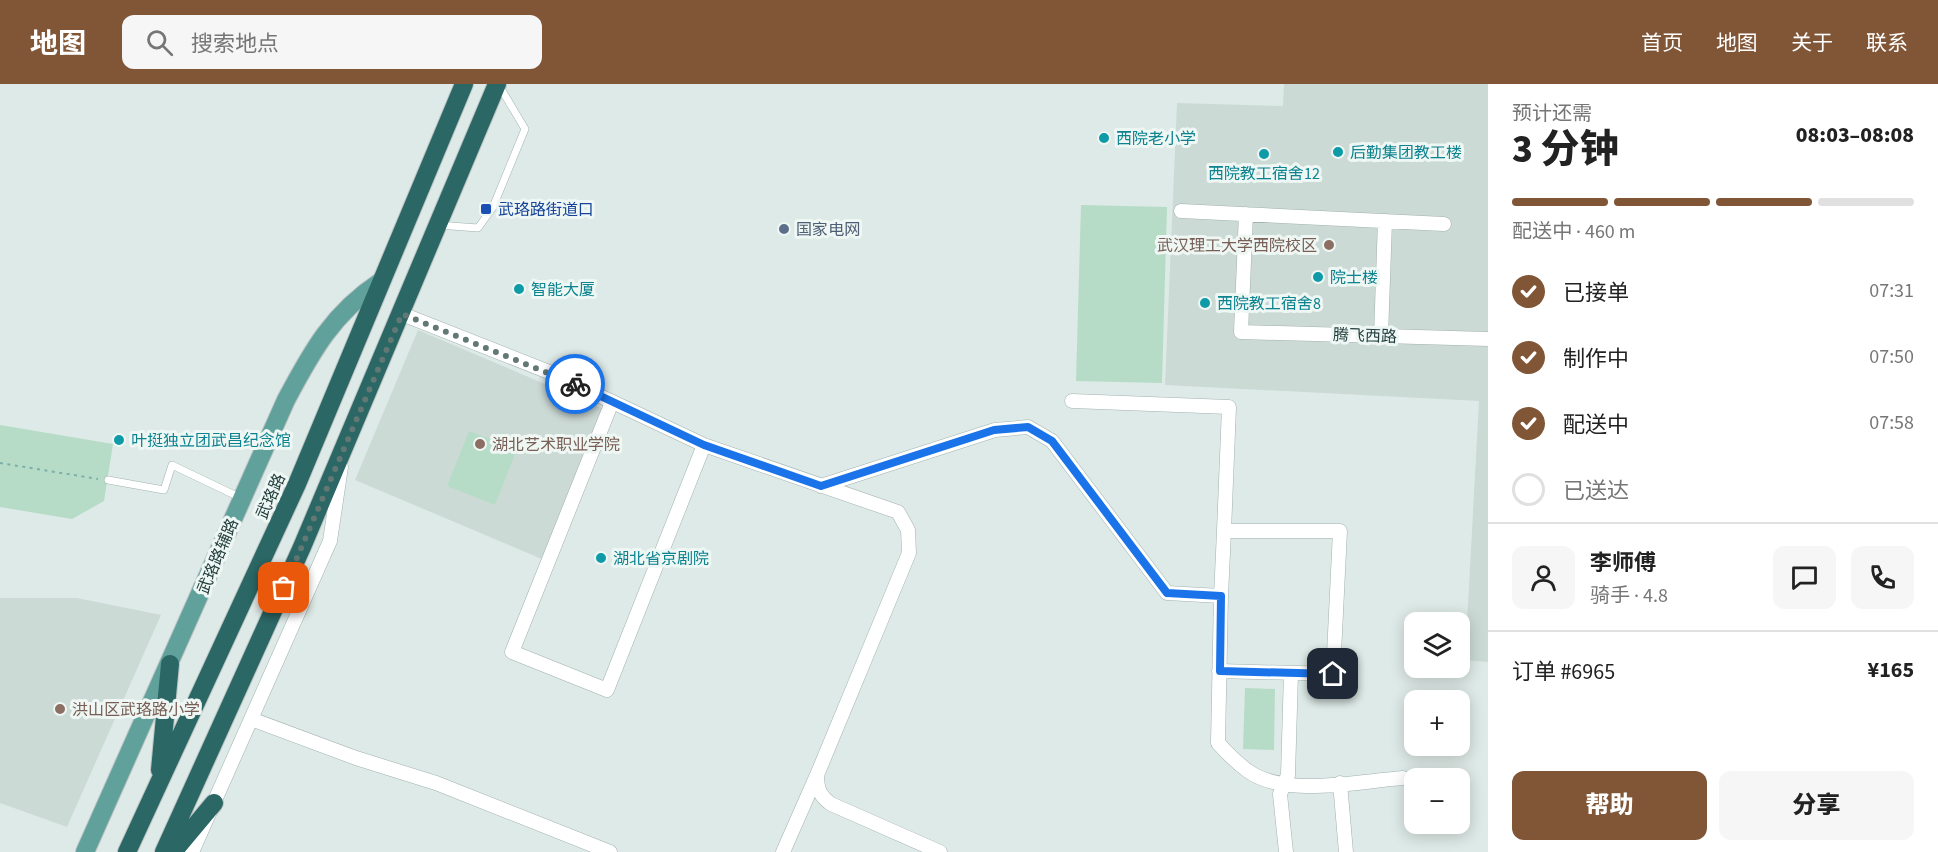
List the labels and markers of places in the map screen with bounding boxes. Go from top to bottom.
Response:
place label: 西院老小学 [1116,128,1196,150]
marker: 西院老小学 [1097,131,1111,145]
place label: 后勤集团教工楼 [1350,142,1462,164]
marker: 后勤集团教工楼 [1331,145,1345,159]
marker: 西院教工宿舍12 [1257,147,1271,161]
place label: 西院教工宿舍12 [1208,163,1320,185]
place label: 武珞路街道口 [498,199,594,221]
marker: 武珞路街道口 [479,202,493,216]
place label: 国家电网 [796,219,860,241]
marker: 国家电网 [777,222,791,236]
place label: 武汉理工大学西院校区 [1157,235,1317,257]
marker: 武汉理工大学西院校区 [1322,238,1336,252]
place label: 院士楼 [1330,267,1378,289]
marker: 院士楼 [1311,270,1325,284]
place label: 智能大厦 [531,279,595,301]
marker: 智能大厦 [512,282,526,296]
place label: 西院教工宿舍8 [1217,293,1321,315]
marker: 西院教工宿舍8 [1198,296,1212,310]
place label: 叶挺独立团武昌纪念馆 [131,430,291,452]
marker: 叶挺独立团武昌纪念馆 [112,433,126,447]
place label: 湖北艺术职业学院 [492,434,620,456]
marker: 湖北艺术职业学院 [473,437,487,451]
place label: 湖北省京剧院 [613,548,709,570]
marker: 湖北省京剧院 [594,551,608,565]
pin [258,562,309,613]
pin [1307,648,1358,699]
place label: 洪山区武珞路小学 [72,699,200,721]
marker: 洪山区武珞路小学 [53,702,67,716]

